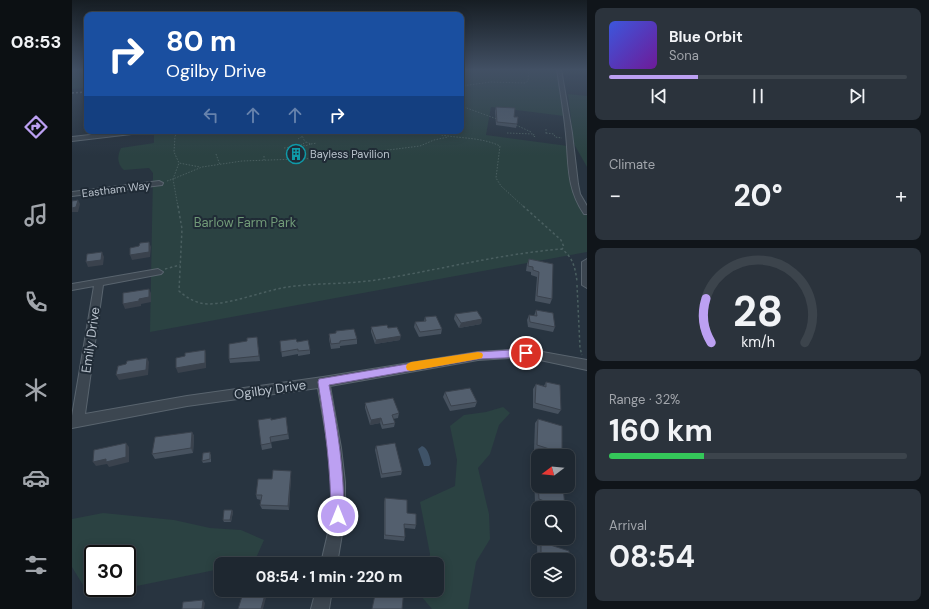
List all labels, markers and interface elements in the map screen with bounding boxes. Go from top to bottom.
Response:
text: 80 m [166,23,236,60]
text: Blue Orbit [669,27,743,47]
icon: right [100,28,152,80]
text: 08:53 [11,30,61,54]
text: Sona [669,47,699,64]
text: Ogilby Drive [166,59,266,83]
icon: previous [648,85,670,107]
icon: pause [747,85,769,107]
icon: next [846,85,868,107]
icon: left [200,104,222,126]
icon: ahead [242,104,264,126]
icon: ahead [284,104,306,126]
icon: right [326,104,348,126]
icon: directions [22,113,50,141]
building icon: Bayless Pavilion [285,143,307,165]
place label: Bayless Pavilion [310,147,390,161]
text: Climate [609,156,655,173]
text: 20° [733,176,783,215]
street label: Eastham Way [81,178,151,200]
text: − [609,181,621,210]
text: + [895,181,907,210]
icon: music [22,201,50,229]
park label: Barlow Farm Park [194,214,297,231]
text: 28 [733,284,783,338]
icon: phone [22,288,50,316]
street label: Emily Drive [77,306,104,374]
text: km/h [741,332,775,350]
pin [509,336,543,370]
icon: arrive [515,342,537,364]
icon: climate [22,376,50,404]
street label: Ogilby Drive [233,376,307,403]
text: Range · 32% [609,391,680,408]
text: 160 km [609,411,713,450]
north arrow [531,449,575,493]
map controls [531,449,575,597]
icon: car [22,464,50,492]
position arrow [317,495,359,537]
button: search [531,501,575,545]
text: Arrival [609,517,647,534]
text: 08:54 [609,537,695,576]
speed limit sign: 30 [84,545,136,597]
icon: filters [22,551,50,579]
button: layers [531,553,575,597]
text: 08:54 · 1 min · 220 m [256,567,402,587]

